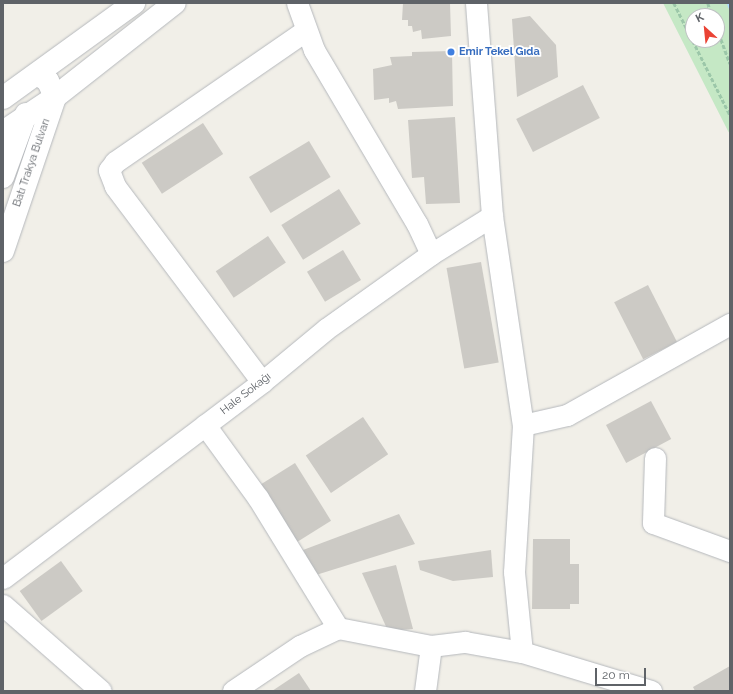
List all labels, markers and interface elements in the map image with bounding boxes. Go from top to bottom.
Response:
north arrow [685,8,725,48]
text: K [694,10,706,25]
place label: Emir Tekel Gıda [459,45,541,59]
marker: Emir Tekel Gıda [446,47,456,57]
street label: Batı Trakya Bulvarı [11,117,53,209]
street label: Hale Sokağı [218,370,274,418]
scale bar [597,660,648,686]
text: 20 m [602,668,630,682]

